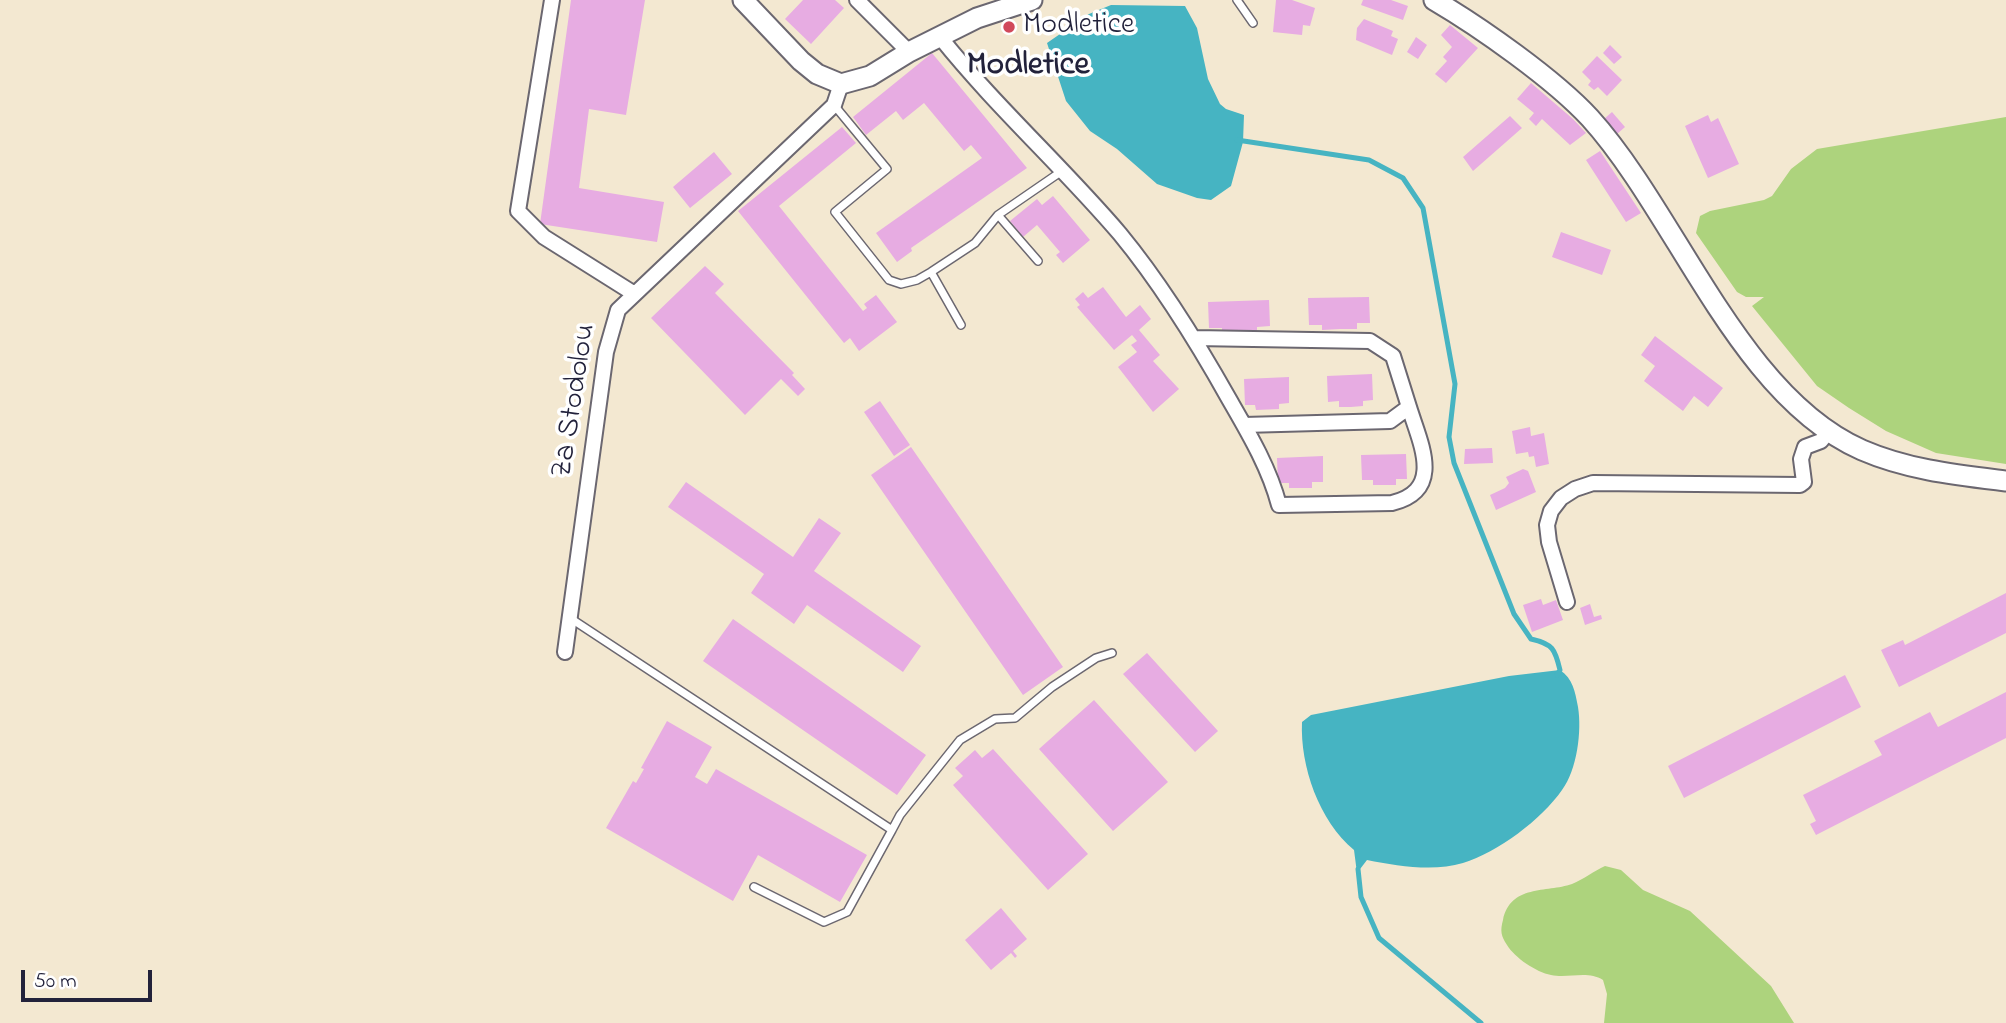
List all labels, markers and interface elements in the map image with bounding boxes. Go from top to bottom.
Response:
place label: Modletice [1023,9,1134,45]
marker: Modletice [1001,19,1017,35]
district label: Modletice [967,48,1089,88]
street label: Za Stodolou [546,322,606,480]
scale bar [24,956,156,1000]
text: 50 m [34,967,77,997]

